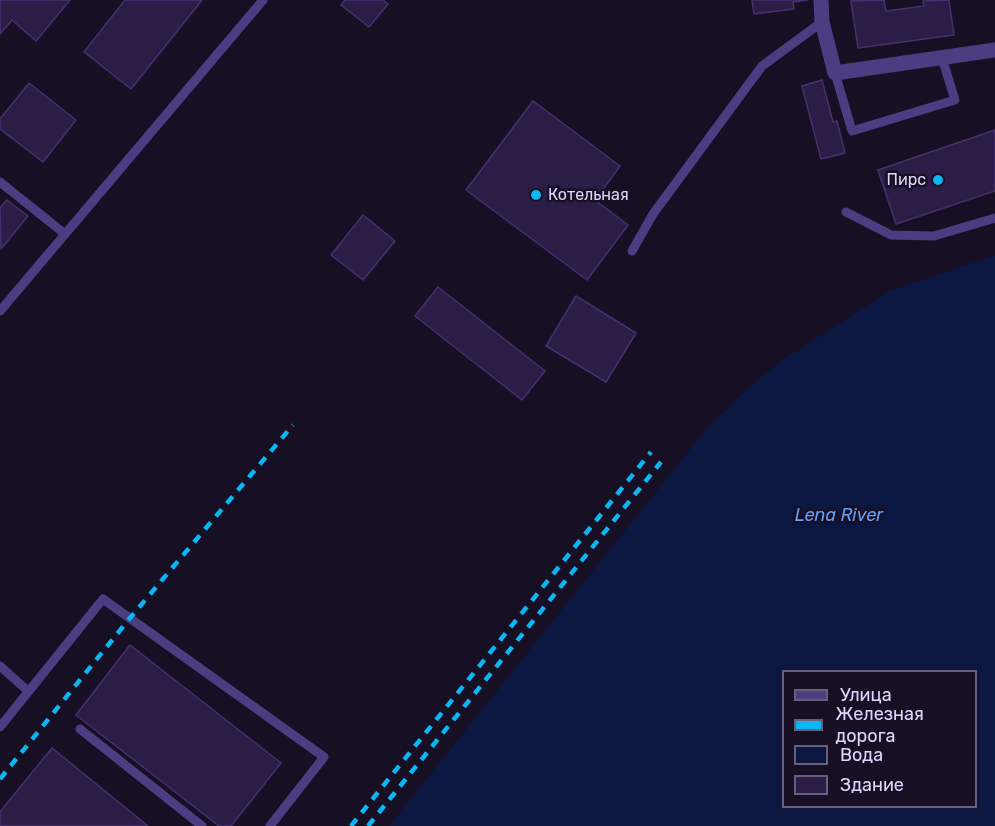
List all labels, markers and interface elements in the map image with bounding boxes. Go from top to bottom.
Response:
place label: Пирс [886,170,926,190]
marker: Пирс [931,173,945,187]
place label: Котельная [548,185,629,205]
marker: Котельная [529,188,543,202]
water label: Lena River [795,505,883,527]
legend [782,670,977,808]
text: Улица [840,684,892,706]
text: Железная дорога [835,703,924,747]
text: Вода [840,744,883,766]
text: Здание [840,774,904,796]

